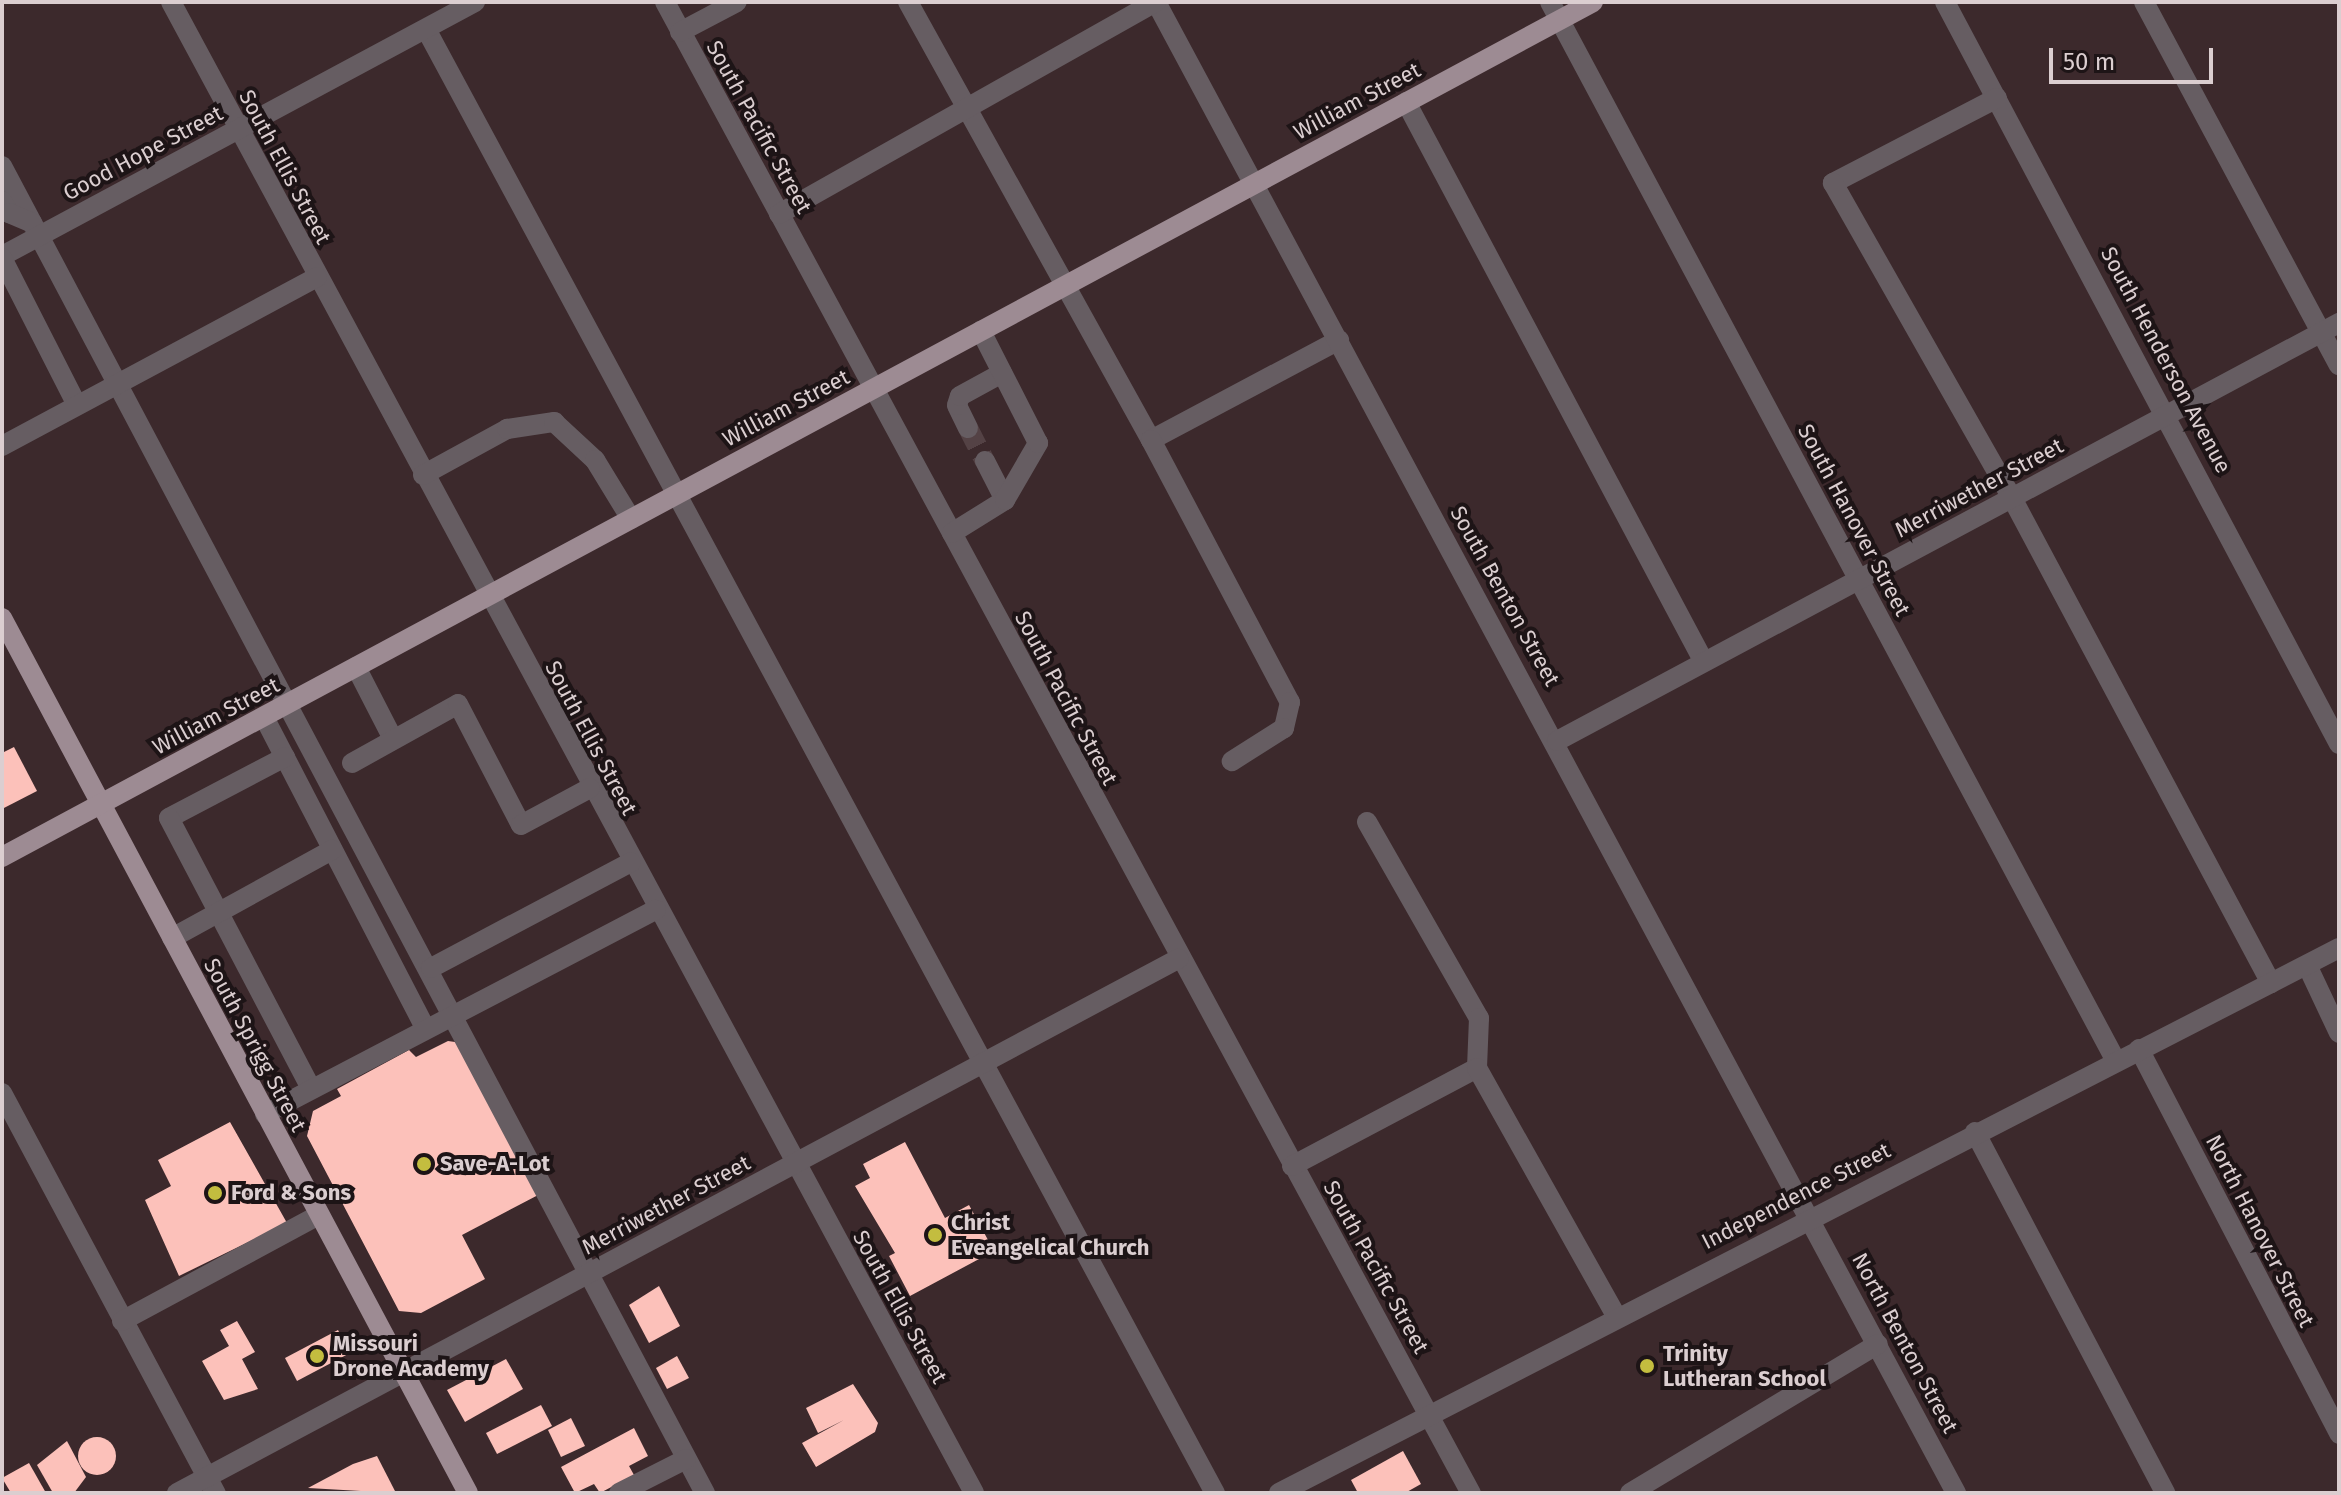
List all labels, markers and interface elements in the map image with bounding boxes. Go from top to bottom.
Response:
scale bar [2053,32,2217,82]
street label: South Pacific Street [701,36,817,218]
text: 50 m [2063,48,2115,76]
street label: William Street [1289,57,1425,145]
street label: South Ellis Street [233,85,337,249]
street label: Good Hope Street [59,100,227,206]
street label: South Henderson Avenue [2095,242,2237,478]
street label: William Street [718,364,854,452]
street label: South Hanover Street [1792,419,1916,621]
street label: Merriwether Street [1890,432,2068,544]
street label: South Benton Street [1445,502,1565,690]
street label: South Pacific Street [1009,606,1123,790]
street label: South Ellis Street [539,656,643,820]
street label: William Street [148,672,284,760]
street label: South Sprigg Street [198,954,312,1136]
street label: North Hanover Street [2200,1130,2320,1332]
street label: Independence Street [1697,1137,1895,1255]
street label: Merriwether Street [577,1149,755,1261]
place label: Save-A-Lot [440,1151,550,1177]
marker: Save-A-Lot [415,1155,433,1173]
street label: South Pacific Street [1318,1176,1434,1358]
place label: Ford & Sons [231,1180,351,1206]
marker: Ford & Sons [206,1184,224,1202]
place label: Christ Eveangelical Church [951,1209,1149,1260]
street label: South Ellis Street [847,1226,953,1388]
marker: Christ Eveangelical Church [926,1226,944,1244]
street label: North Benton Street [1846,1248,1964,1438]
place label: Missouri Drone Academy [333,1330,489,1382]
place label: Trinity Lutheran School [1663,1340,1826,1392]
marker: Missouri Drone Academy [308,1347,326,1365]
marker: Trinity Lutheran School [1638,1357,1656,1375]

